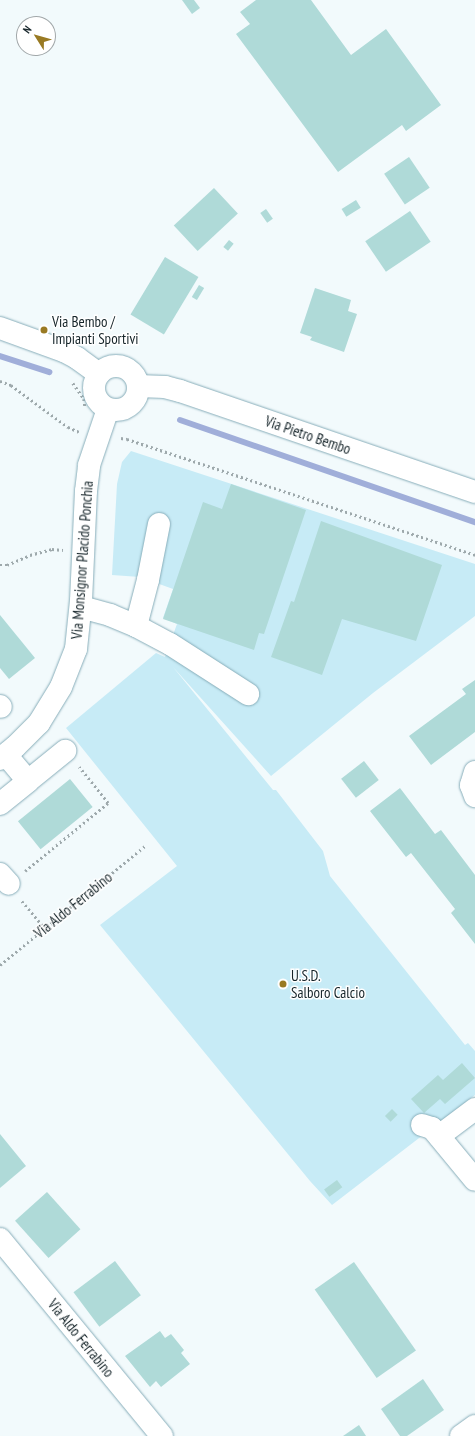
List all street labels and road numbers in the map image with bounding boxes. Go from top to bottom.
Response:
street label: Via Pietro Bembo [263,412,353,458]
street label: Via Monsignor Placido Ponchia [67,480,97,640]
street label: Via Aldo Ferrabino [30,868,116,942]
street label: Via Aldo Ferrabino [44,1295,118,1381]

